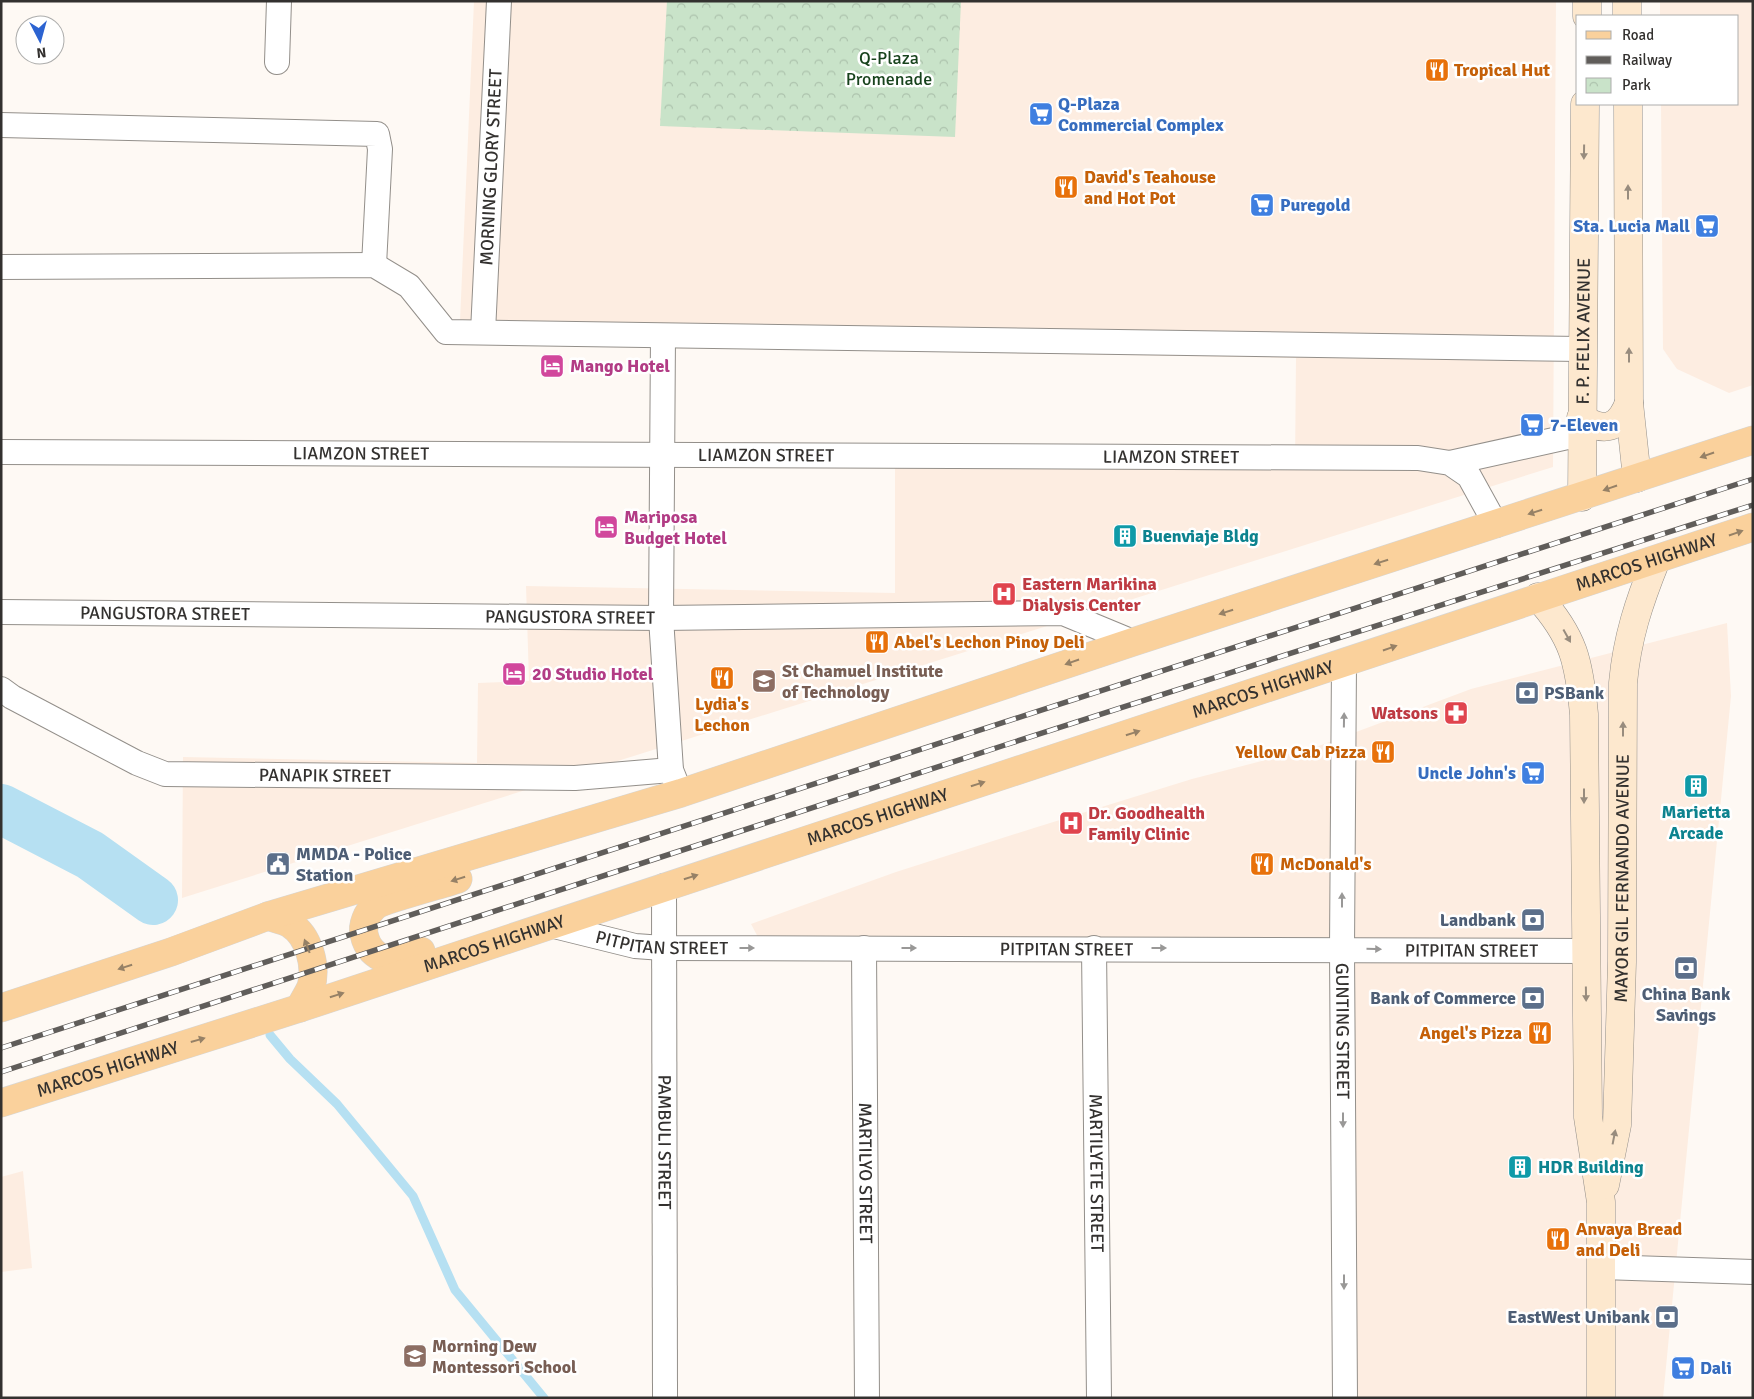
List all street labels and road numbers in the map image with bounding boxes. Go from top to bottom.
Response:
street label: MORNING GLORY STREET [475,68,507,266]
street label: F. P. FELIX AVENUE [1572,258,1595,404]
street label: LIAMZON STREET [293,442,429,465]
street label: LIAMZON STREET [698,444,834,467]
street label: LIAMZON STREET [1103,446,1239,468]
street label: MARCOS HIGHWAY [1573,529,1720,596]
street label: PANGUSTORA STREET [80,602,250,625]
street label: PANGUSTORA STREET [485,605,655,629]
street label: MARCOS HIGHWAY [1189,656,1337,723]
street label: MAYOR GIL FERNANDO AVENUE [1610,754,1634,1003]
street label: PANAPIK STREET [259,764,391,787]
street label: MARCOS HIGHWAY [804,783,951,851]
street label: MARCOS HIGHWAY [420,910,568,977]
street label: PITPITAN STREET [593,926,728,959]
street label: PITPITAN STREET [1000,938,1133,961]
street label: PITPITAN STREET [1405,939,1538,962]
street label: GUNTING STREET [1331,963,1354,1099]
street label: MARCOS HIGHWAY [34,1036,182,1102]
street label: PAMBULI STREET [653,1075,676,1209]
street label: MARTILYETE STREET [1085,1094,1108,1253]
street label: MARTILYO STREET [854,1102,877,1244]

